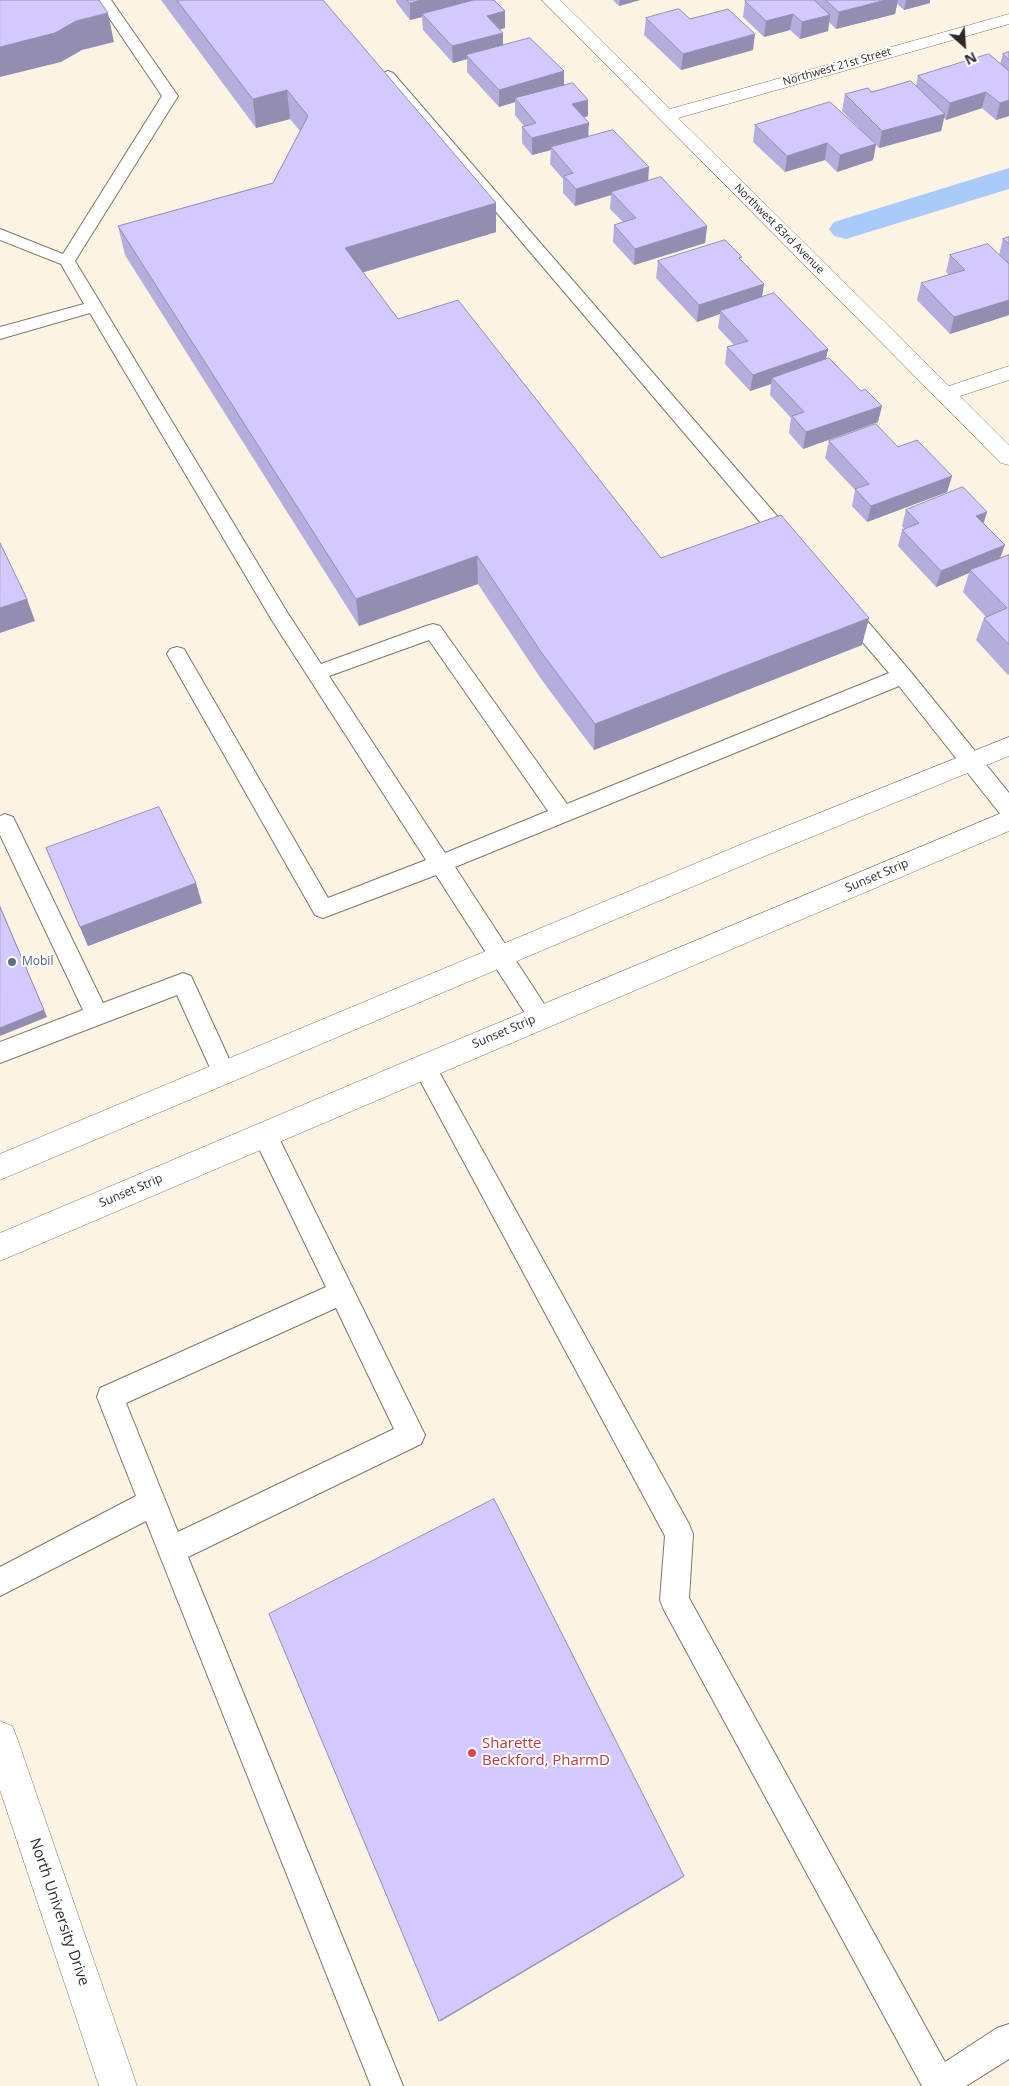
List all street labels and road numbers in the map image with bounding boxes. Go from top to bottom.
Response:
street label: Northwest 21st Street [781,45,893,89]
street label: Northwest 83rd Avenue [731,181,827,277]
street label: Sunset Strip [843,856,911,896]
street label: Sunset Strip [470,1012,538,1052]
street label: Sunset Strip [97,1171,165,1211]
street label: North University Drive [25,1836,93,1988]

